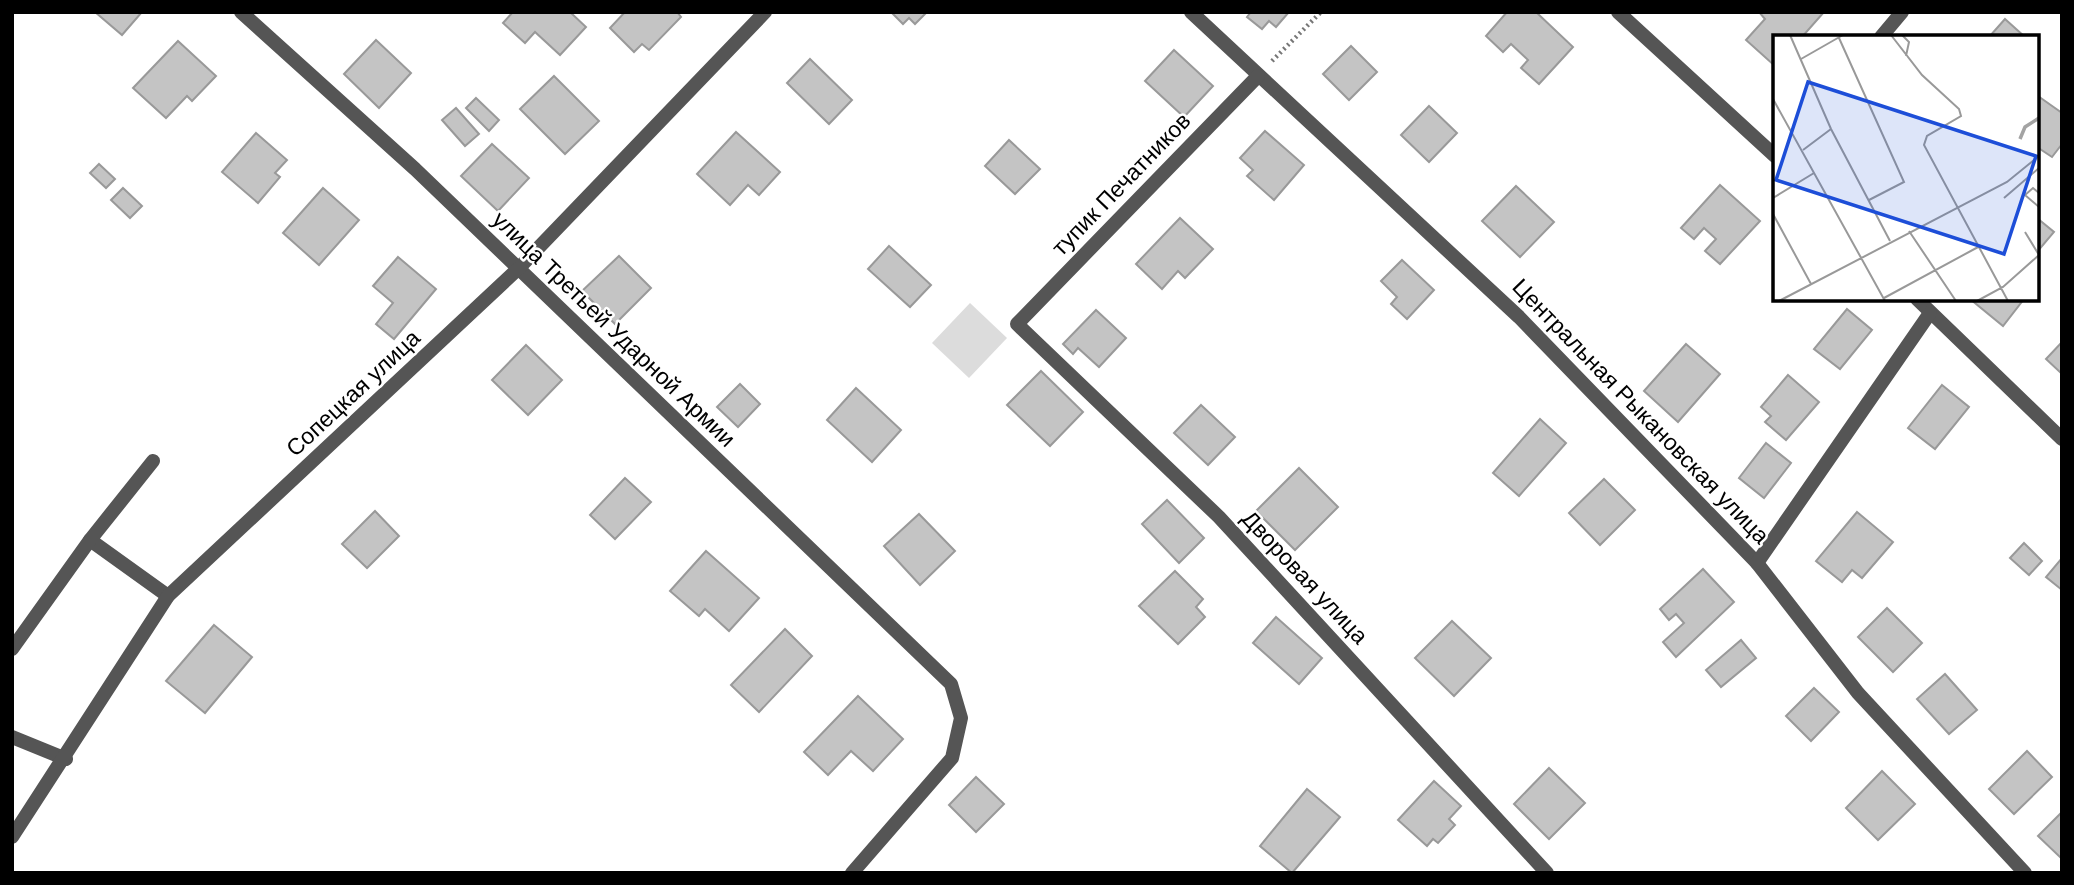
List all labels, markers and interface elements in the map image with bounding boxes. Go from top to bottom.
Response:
inset map [1773,35,2039,301]
street label: тупик Печатников [1045,106,1197,262]
street label: улица Третьей Ударной Армии [486,205,742,453]
street label: Центральная Рыкановская улица [1506,272,1776,550]
street label: Сопецкая улица [280,323,427,463]
street label: Дворовая улица [1235,504,1375,650]

